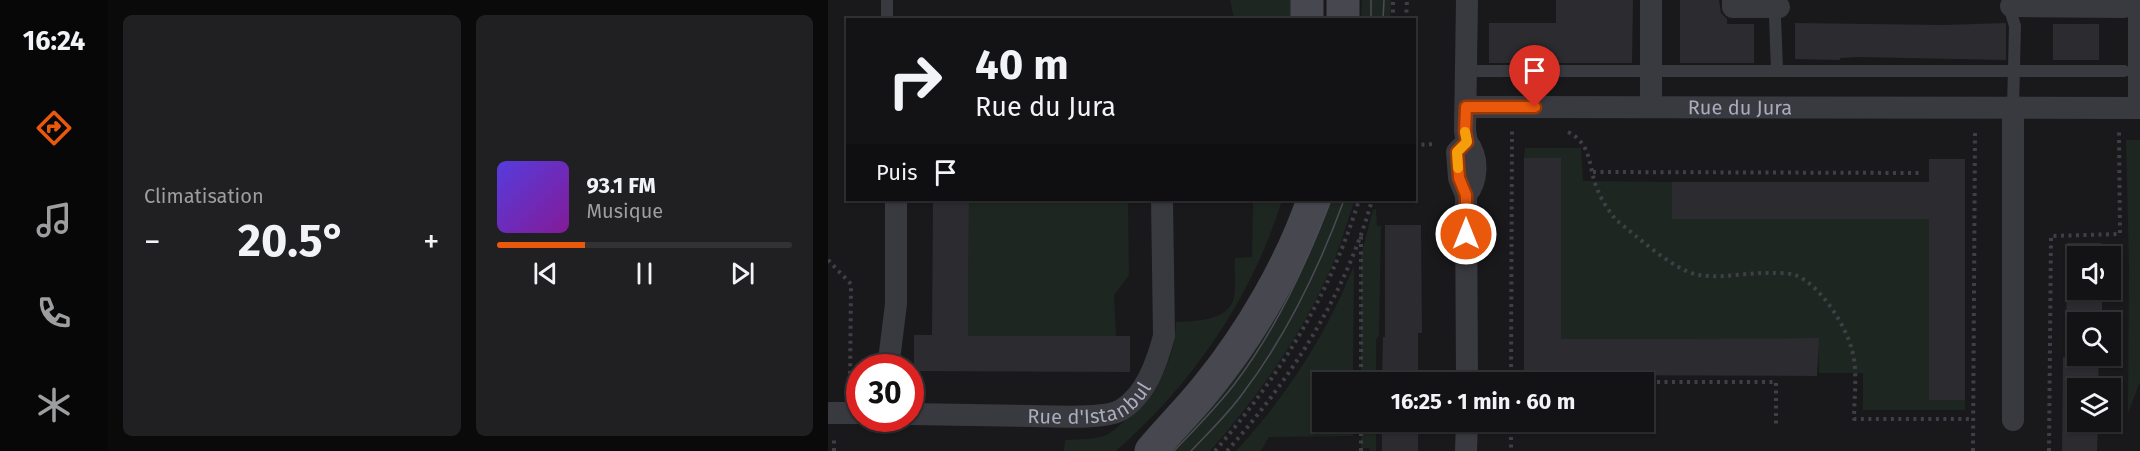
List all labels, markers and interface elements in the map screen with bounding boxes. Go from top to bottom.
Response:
text: 16:24 [23,25,85,57]
text: 40 m [975,40,1069,90]
icon: right [876,42,954,120]
pin [1509,45,1560,107]
icon: arrive [1518,54,1551,87]
text: Rue du Jura [975,91,1116,123]
street label: Rue du Jura [1688,95,1792,119]
icon: directions [33,107,75,149]
icon: arrive [929,156,962,189]
text: Puis [876,159,917,186]
text: 93.1 FM [587,172,656,199]
text: Climatisation [144,184,264,208]
icon: music [33,199,75,241]
text: Musique [587,199,663,223]
position arrow [1434,202,1498,266]
text: 20.5° [238,214,346,268]
text: − [144,222,161,262]
text: + [423,222,440,262]
map controls [2067,246,2121,432]
button: sound [2067,246,2121,300]
icon: previous [529,257,562,290]
icon: pause [628,257,661,290]
icon: next [726,257,759,290]
icon: phone [33,292,75,334]
button: search [2067,312,2121,366]
speed limit sign: 30 [846,354,924,432]
street label: Rue d'Istanbul [1027,377,1156,429]
button: layers [2067,378,2121,432]
icon: climate [33,384,75,426]
text: 16:25 · 1 min · 60 m [1391,388,1575,415]

